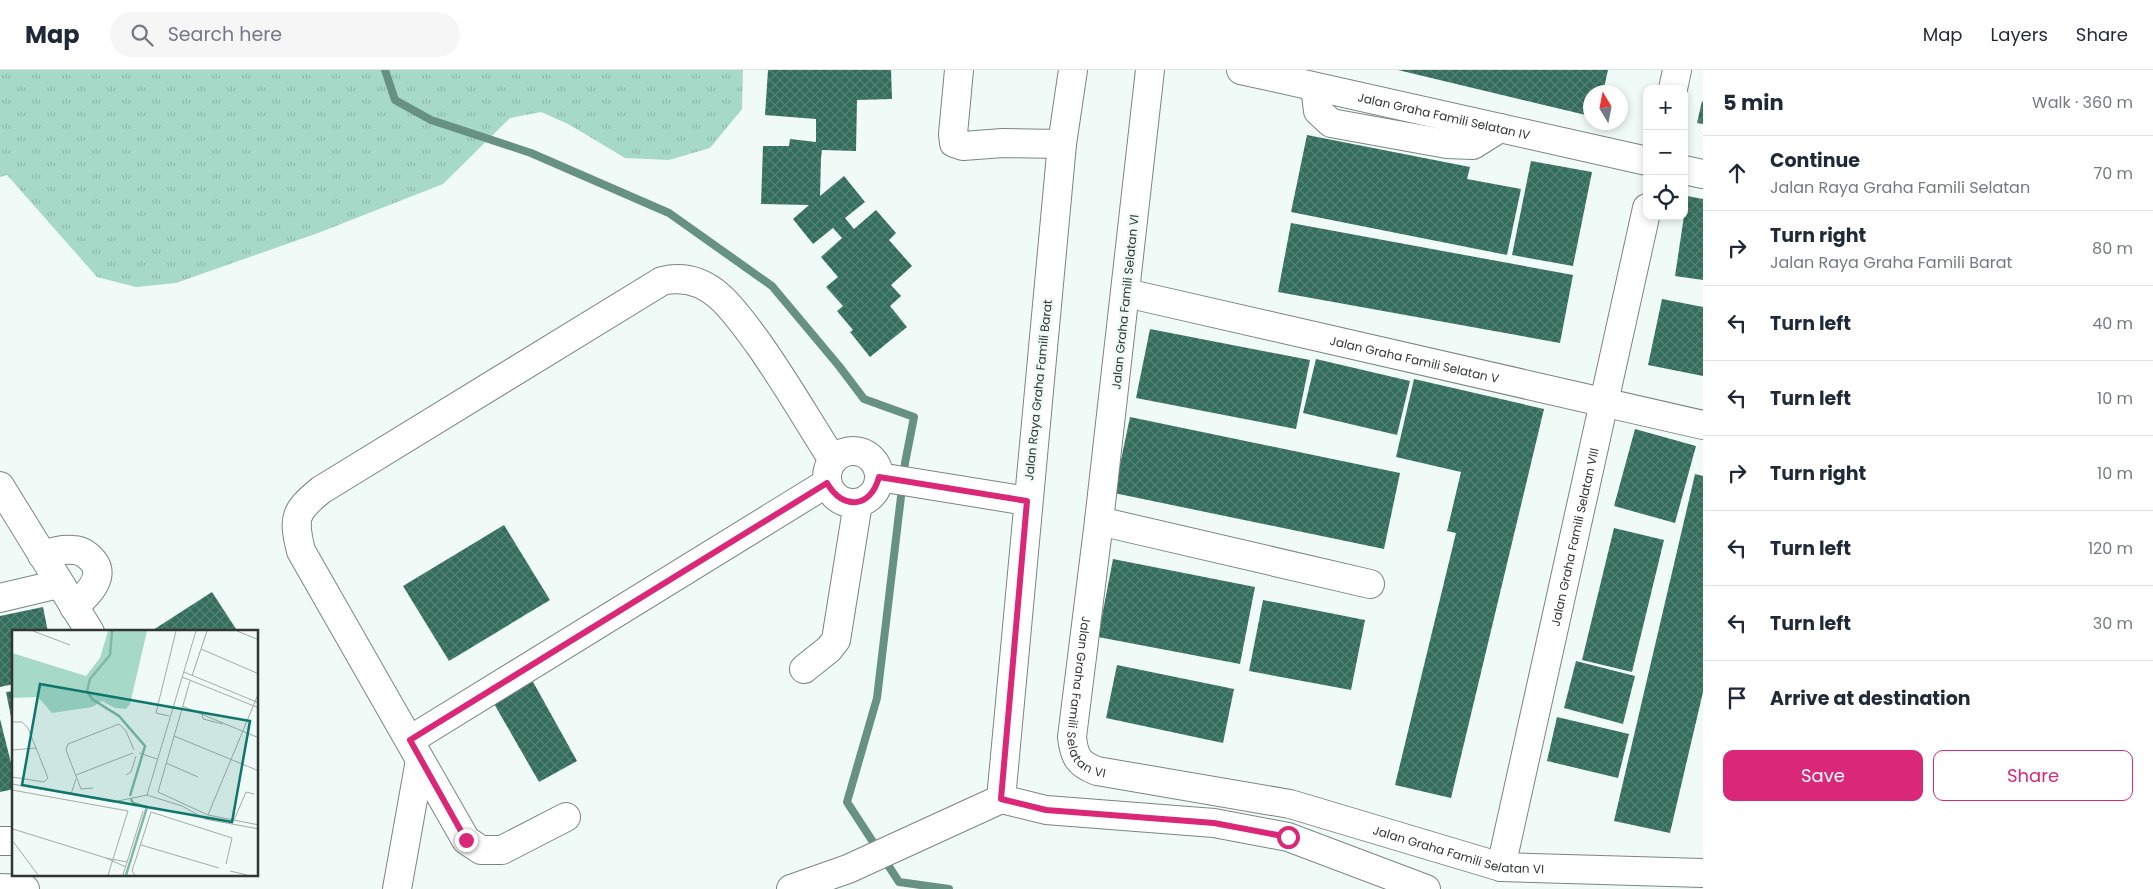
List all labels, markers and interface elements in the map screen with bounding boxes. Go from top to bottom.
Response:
search box [110,12,460,57]
text: Map [25,18,80,51]
icon: search [128,21,156,49]
text: Search here [168,21,282,48]
text: Map [1923,22,1963,47]
text: Layers [1991,22,2048,47]
text: Share [2076,22,2128,47]
north arrow [1583,85,1628,130]
map controls [1643,85,1688,220]
button: + [1643,85,1688,130]
street label: Jalan Graha Famili Selatan IV [1356,88,1532,143]
text: 5 min [1723,88,1784,117]
text: Walk · 360 m [2032,91,2133,114]
button: − [1643,130,1688,175]
text: Continue [1770,147,1860,174]
icon: ahead [1723,159,1751,187]
text: 70 m [2093,162,2133,185]
button: locate [1643,175,1688,220]
text: Jalan Raya Graha Famili Selatan [1770,176,2030,199]
street label: Jalan Graha Famili Selatan VI [1107,214,1143,390]
text: Turn right [1770,222,1866,249]
icon: right [1723,234,1751,262]
text: 80 m [2092,237,2133,260]
text: Jalan Raya Graha Famili Barat [1770,251,2012,274]
street label: Jalan Raya Graha Famili Barat [1020,299,1056,481]
icon: left [1723,309,1751,337]
text: Turn left [1770,310,1851,337]
text: 40 m [2092,312,2133,335]
street label: Jalan Graha Famili Selatan V [1328,331,1501,387]
icon: left [1723,384,1751,412]
text: Turn left [1770,385,1851,412]
text: 10 m [2097,387,2133,410]
street label: Jalan Graha Famili Selatan VIII [1546,446,1602,628]
icon: right [1723,459,1751,487]
text: Turn right [1770,460,1866,487]
text: 10 m [2097,462,2133,485]
icon: left [1723,534,1751,562]
text: Turn left [1770,535,1851,562]
text: 120 m [2088,537,2133,560]
icon: left [1723,609,1751,637]
text: Turn left [1770,610,1851,637]
text: 30 m [2093,612,2133,635]
street label: Jalan Graha Famili Selatan VI [1063,615,1107,781]
inset map [12,630,259,876]
icon: arrive [1723,684,1751,712]
text: Arrive at destination [1770,685,1971,712]
button: Save [1723,750,1923,801]
button: Share [1933,750,2133,801]
street label: Jalan Graha Famili Selatan VI [1371,821,1544,877]
route start [1277,826,1300,849]
route end [455,829,478,852]

